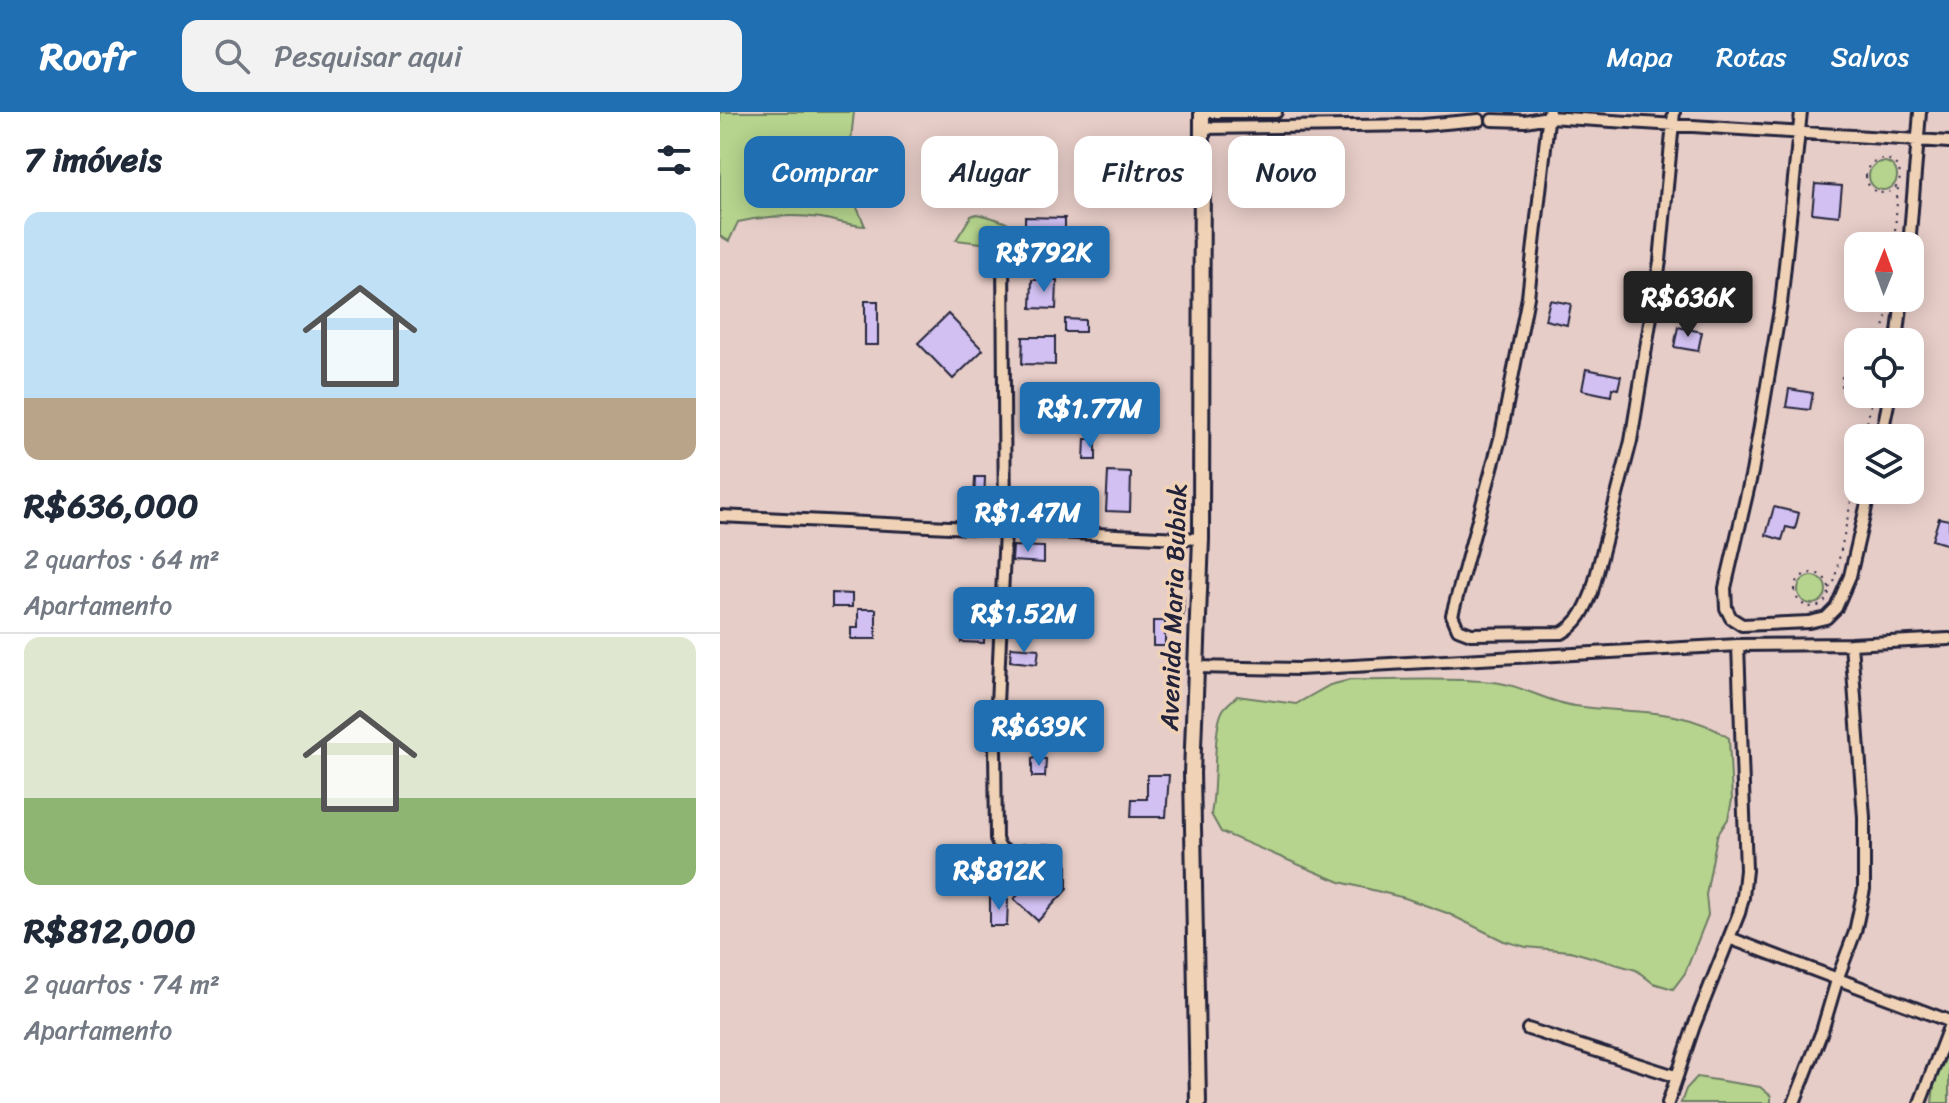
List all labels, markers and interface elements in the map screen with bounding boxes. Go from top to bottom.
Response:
search box [182,20,742,92]
text: Roofr [40,23,134,90]
text: Pesquisar aqui [274,29,462,83]
text: Mapa [1606,32,1672,81]
text: Rotas [1716,32,1787,81]
text: Salvos [1831,32,1909,81]
icon: search [210,34,254,78]
text: 7 imóveis [24,130,162,190]
chip: Comprar [744,136,905,208]
chip: Alugar [921,136,1058,208]
chip: Filtros [1074,136,1212,208]
chip: Novo [1228,136,1345,208]
icon: filters [652,138,696,182]
pin: R$792K [979,226,1109,294]
text: R$792K [997,229,1091,275]
north arrow [1844,232,1924,312]
map controls [1844,232,1924,504]
icon: home [288,264,432,408]
pin: R$636K [1623,271,1753,339]
text: R$636K [1642,274,1734,320]
button: locate [1844,328,1924,408]
pin: R$1.77M [1016,382,1164,450]
text: R$1.77M [1038,385,1142,431]
button: layers [1844,424,1924,504]
text: R$636,000 [24,476,198,536]
street label: Avenida Maria Bubiak [1146,482,1200,733]
pin: R$1.47M [954,486,1102,554]
text: R$1.47M [975,489,1081,535]
text: 2 quartos · 64 m² [24,536,220,582]
text: Apartamento [24,582,172,628]
pin: R$1.52M [950,587,1098,655]
text: R$1.52M [971,590,1077,636]
icon: home [288,689,432,833]
pin: R$639K [974,700,1104,768]
text: R$639K [992,703,1086,749]
pin: R$812K [934,844,1064,912]
text: R$812K [954,847,1044,893]
text: R$812,000 [24,901,196,961]
text: 2 quartos · 74 m² [24,961,220,1007]
text: Apartamento [24,1007,172,1053]

